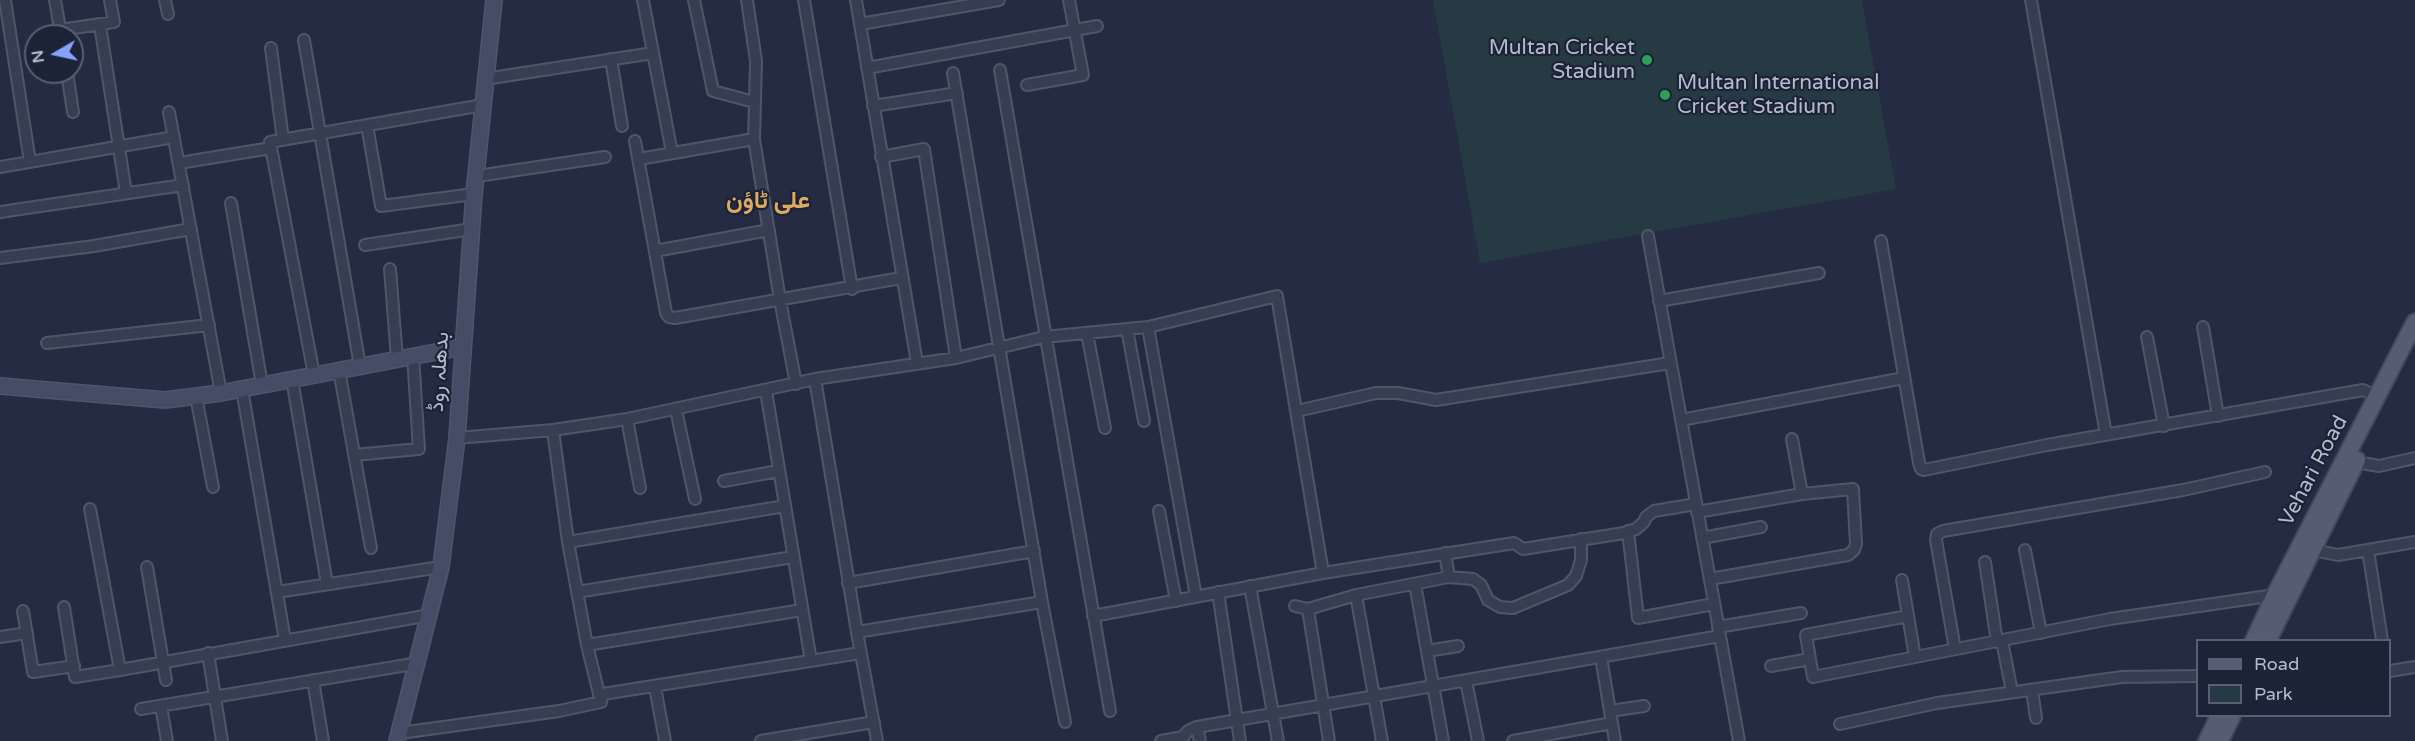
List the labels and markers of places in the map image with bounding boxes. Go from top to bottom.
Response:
place label: Multan Cricket Stadium [1489,35,1635,85]
marker: Multan Cricket Stadium [1640,53,1654,67]
place label: Multan International Cricket Stadium [1677,70,1879,120]
marker: Multan International Cricket Stadium [1658,88,1672,102]

